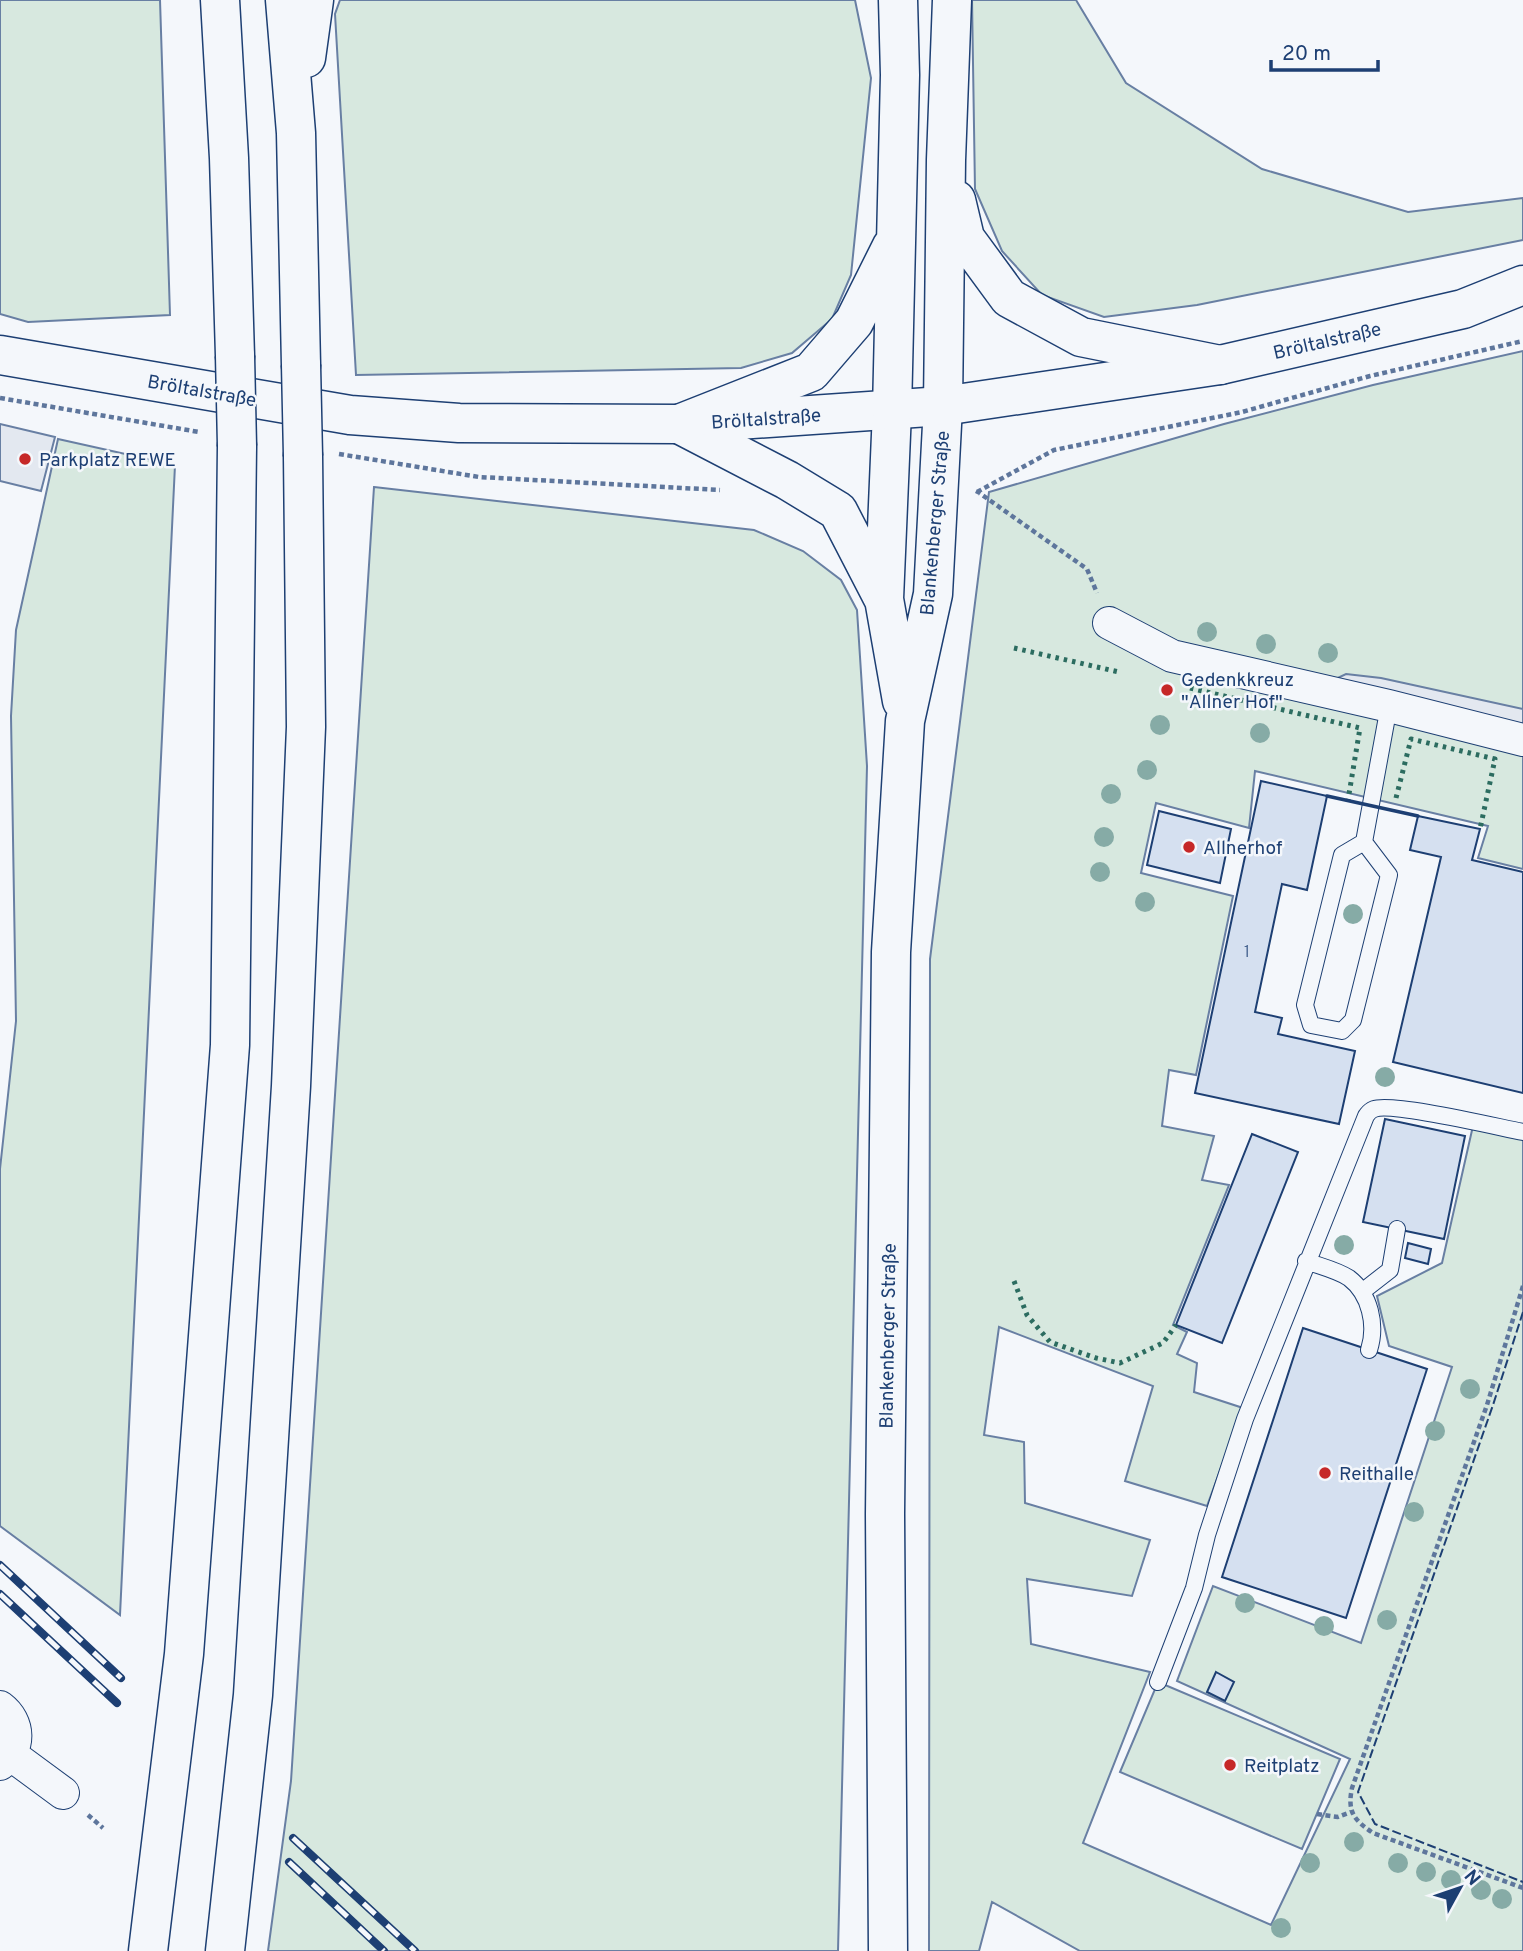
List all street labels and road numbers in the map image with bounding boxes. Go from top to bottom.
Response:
street label: Bröltalstraße [1271,318,1384,366]
street label: Bröltalstraße [145,371,258,413]
street label: Bröltalstraße [710,404,822,436]
street label: Blankenberger Straße [916,430,956,617]
street label: Blankenberger Straße [875,1243,903,1429]

